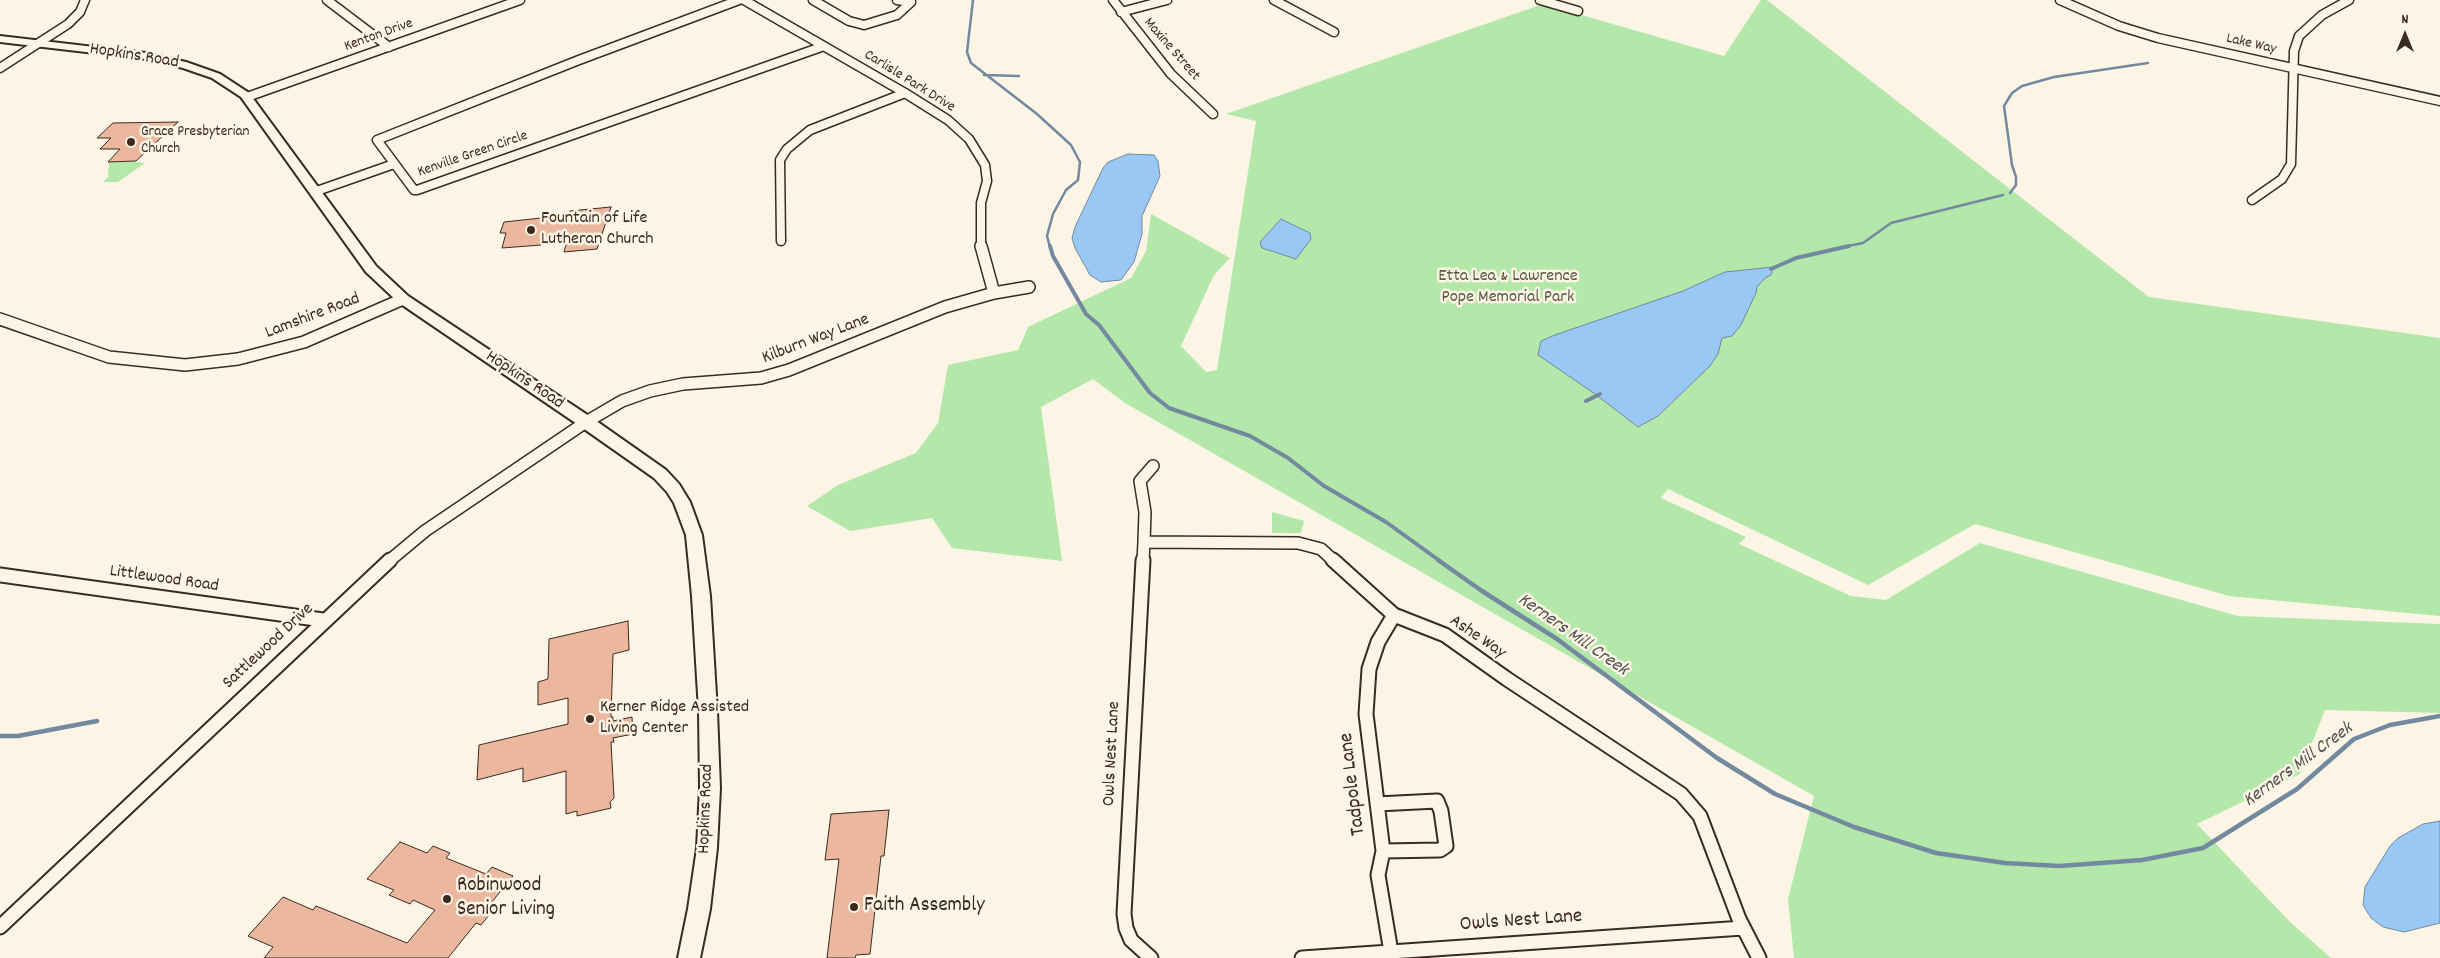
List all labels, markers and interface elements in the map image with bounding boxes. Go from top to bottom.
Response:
north arrow [2380,10,2430,60]
text: N [2402,10,2408,30]
street label: Kenton Drive [342,15,416,57]
street label: Maxine Street [1139,15,1203,85]
street label: Lake Way [2224,30,2278,60]
street label: Hopkins Road [88,39,180,75]
street label: Carlisle Park Drive [860,47,958,117]
place label: Grace Presbyterian Church [141,124,250,159]
street label: Kenville Green Circle [416,128,530,182]
marker: Grace Presbyterian Church [125,136,137,148]
place label: Fountain of Life Lutheran Church [541,209,654,252]
marker: Fountain of Life Lutheran Church [525,224,537,236]
park label: Etta Lea & Lawrence Pope Memorial Park [1438,267,1578,310]
street label: Lamshire Road [263,289,363,345]
street label: Kilburn Way Lane [759,310,873,370]
street label: Hopkins Road [481,347,567,415]
street label: Littlewood Road [108,562,220,598]
water label: Kerners Mill Creek [1512,589,1632,683]
street label: Sattlewood Drive [219,599,319,695]
street label: Ashe Way [1445,611,1509,665]
place label: Kerner Ridge Assisted Living Center [600,698,749,741]
street label: Owls Nest Lane [1099,701,1127,807]
marker: Kerner Ridge Assisted Living Center [584,713,596,725]
water label: Kerners Mill Creek [2240,719,2358,813]
street label: Tadpole Lane [1335,731,1373,837]
street label: Hopkins Road [695,764,719,854]
place label: Robinwood Senior Living [457,874,555,924]
marker: Robinwood Senior Living [441,893,453,905]
place label: Faith Assembly [864,894,985,920]
marker: Faith Assembly [848,901,860,913]
street label: Owls Nest Lane [1459,905,1583,939]

